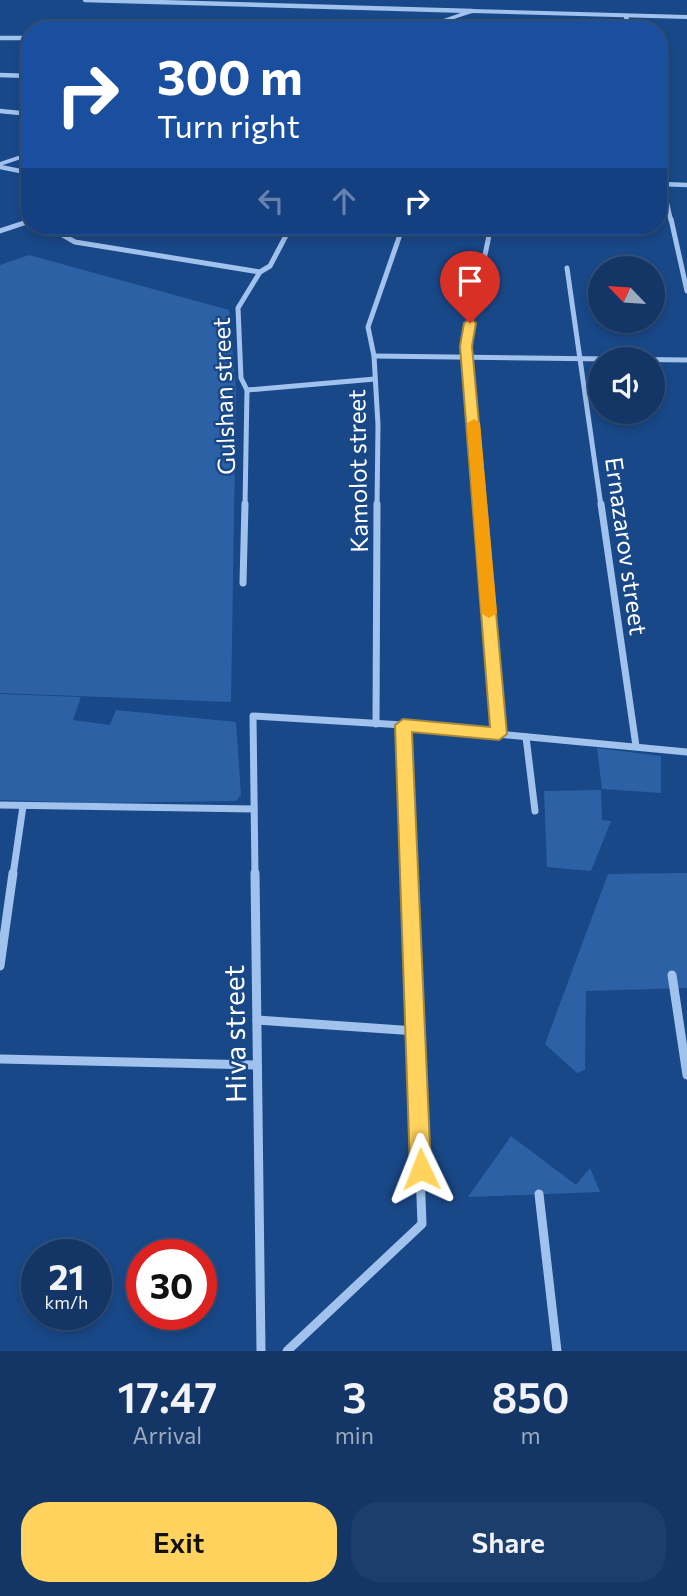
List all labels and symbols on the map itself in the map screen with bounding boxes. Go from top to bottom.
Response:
pin [440,251,500,323]
north arrow [588,256,665,332]
street label: Gulshan street [206,317,240,475]
street label: Kamolot street [341,389,373,553]
street label: Ernazarov street [600,455,654,637]
street label: Hiva street [216,965,252,1103]
position arrow [384,1132,458,1206]
speed limit sign: 30 [126,1239,217,1330]

